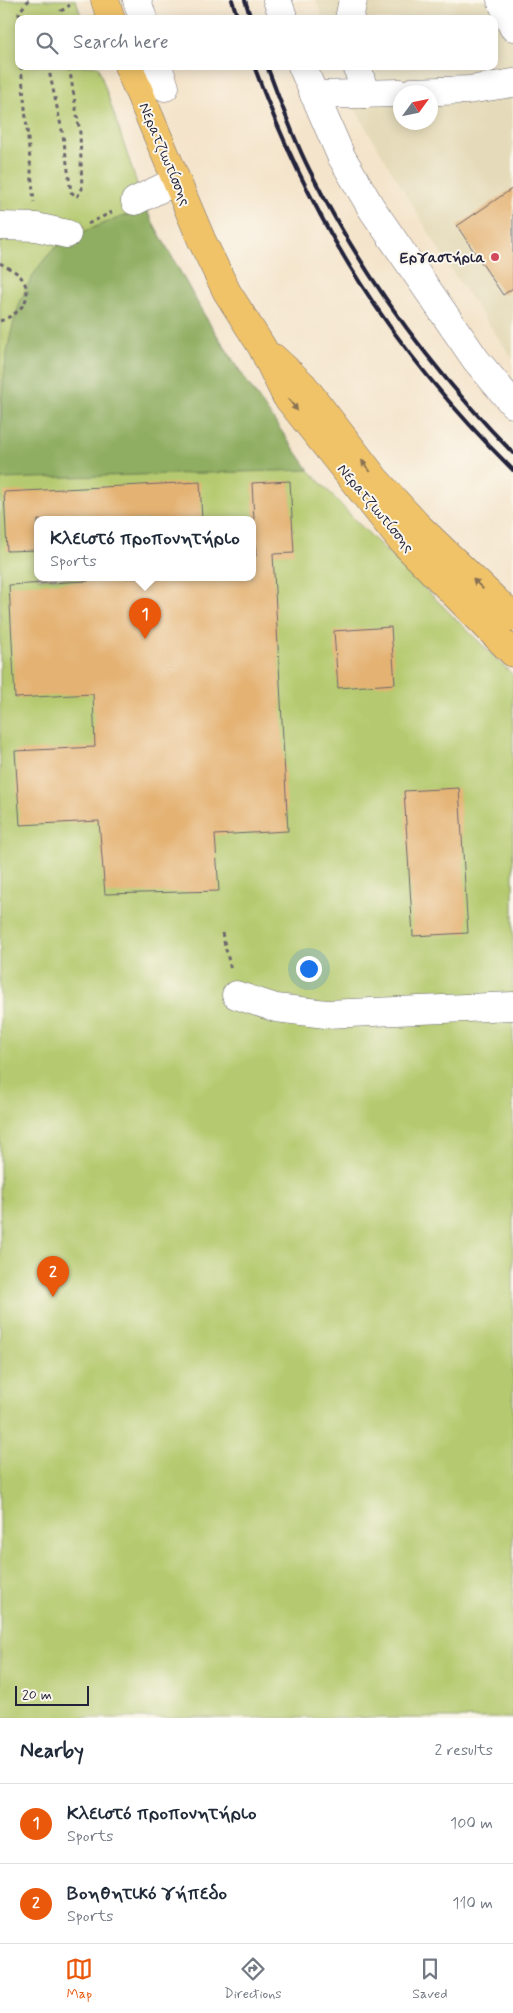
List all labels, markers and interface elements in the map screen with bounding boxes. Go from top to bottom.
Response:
search box [15,15,498,70]
icon: search [33,29,61,57]
text: Search here [73,30,169,55]
north arrow [393,85,438,130]
street label: Νερατζιωτίσσης [133,100,195,209]
place label: Εργαστήρια [400,248,485,268]
marker: Εργαστήρια [489,251,501,263]
one-way arrow [287,398,298,411]
street label: Νερατζιωτίσσης [332,460,418,557]
one-way arrow [360,460,371,473]
popup [34,516,256,581]
text: Κλειστό προπονητήριο [50,526,240,551]
text: Sports [50,551,97,572]
one-way arrow [472,578,484,590]
pin: 1 [129,598,161,639]
your location [296,956,322,982]
pin: 2 [37,1256,69,1297]
scale bar [15,1683,89,1706]
text: 20 m [22,1686,52,1704]
text: Nearby [20,1737,84,1765]
text: 2 results [435,1740,493,1761]
text: Κλειστό προπονητήριο [67,1801,257,1826]
text: 1 [32,1813,40,1834]
text: 100 m [450,1813,493,1834]
text: Sports [67,1826,113,1847]
text: Βοηθητικό γήπεδο [67,1881,227,1906]
text: 2 [32,1893,40,1914]
text: 110 m [452,1893,493,1914]
text: Sports [67,1906,113,1927]
tab: Map [65,1955,93,2003]
tab: Directions [224,1955,282,2003]
tab: Saved [412,1955,448,2003]

